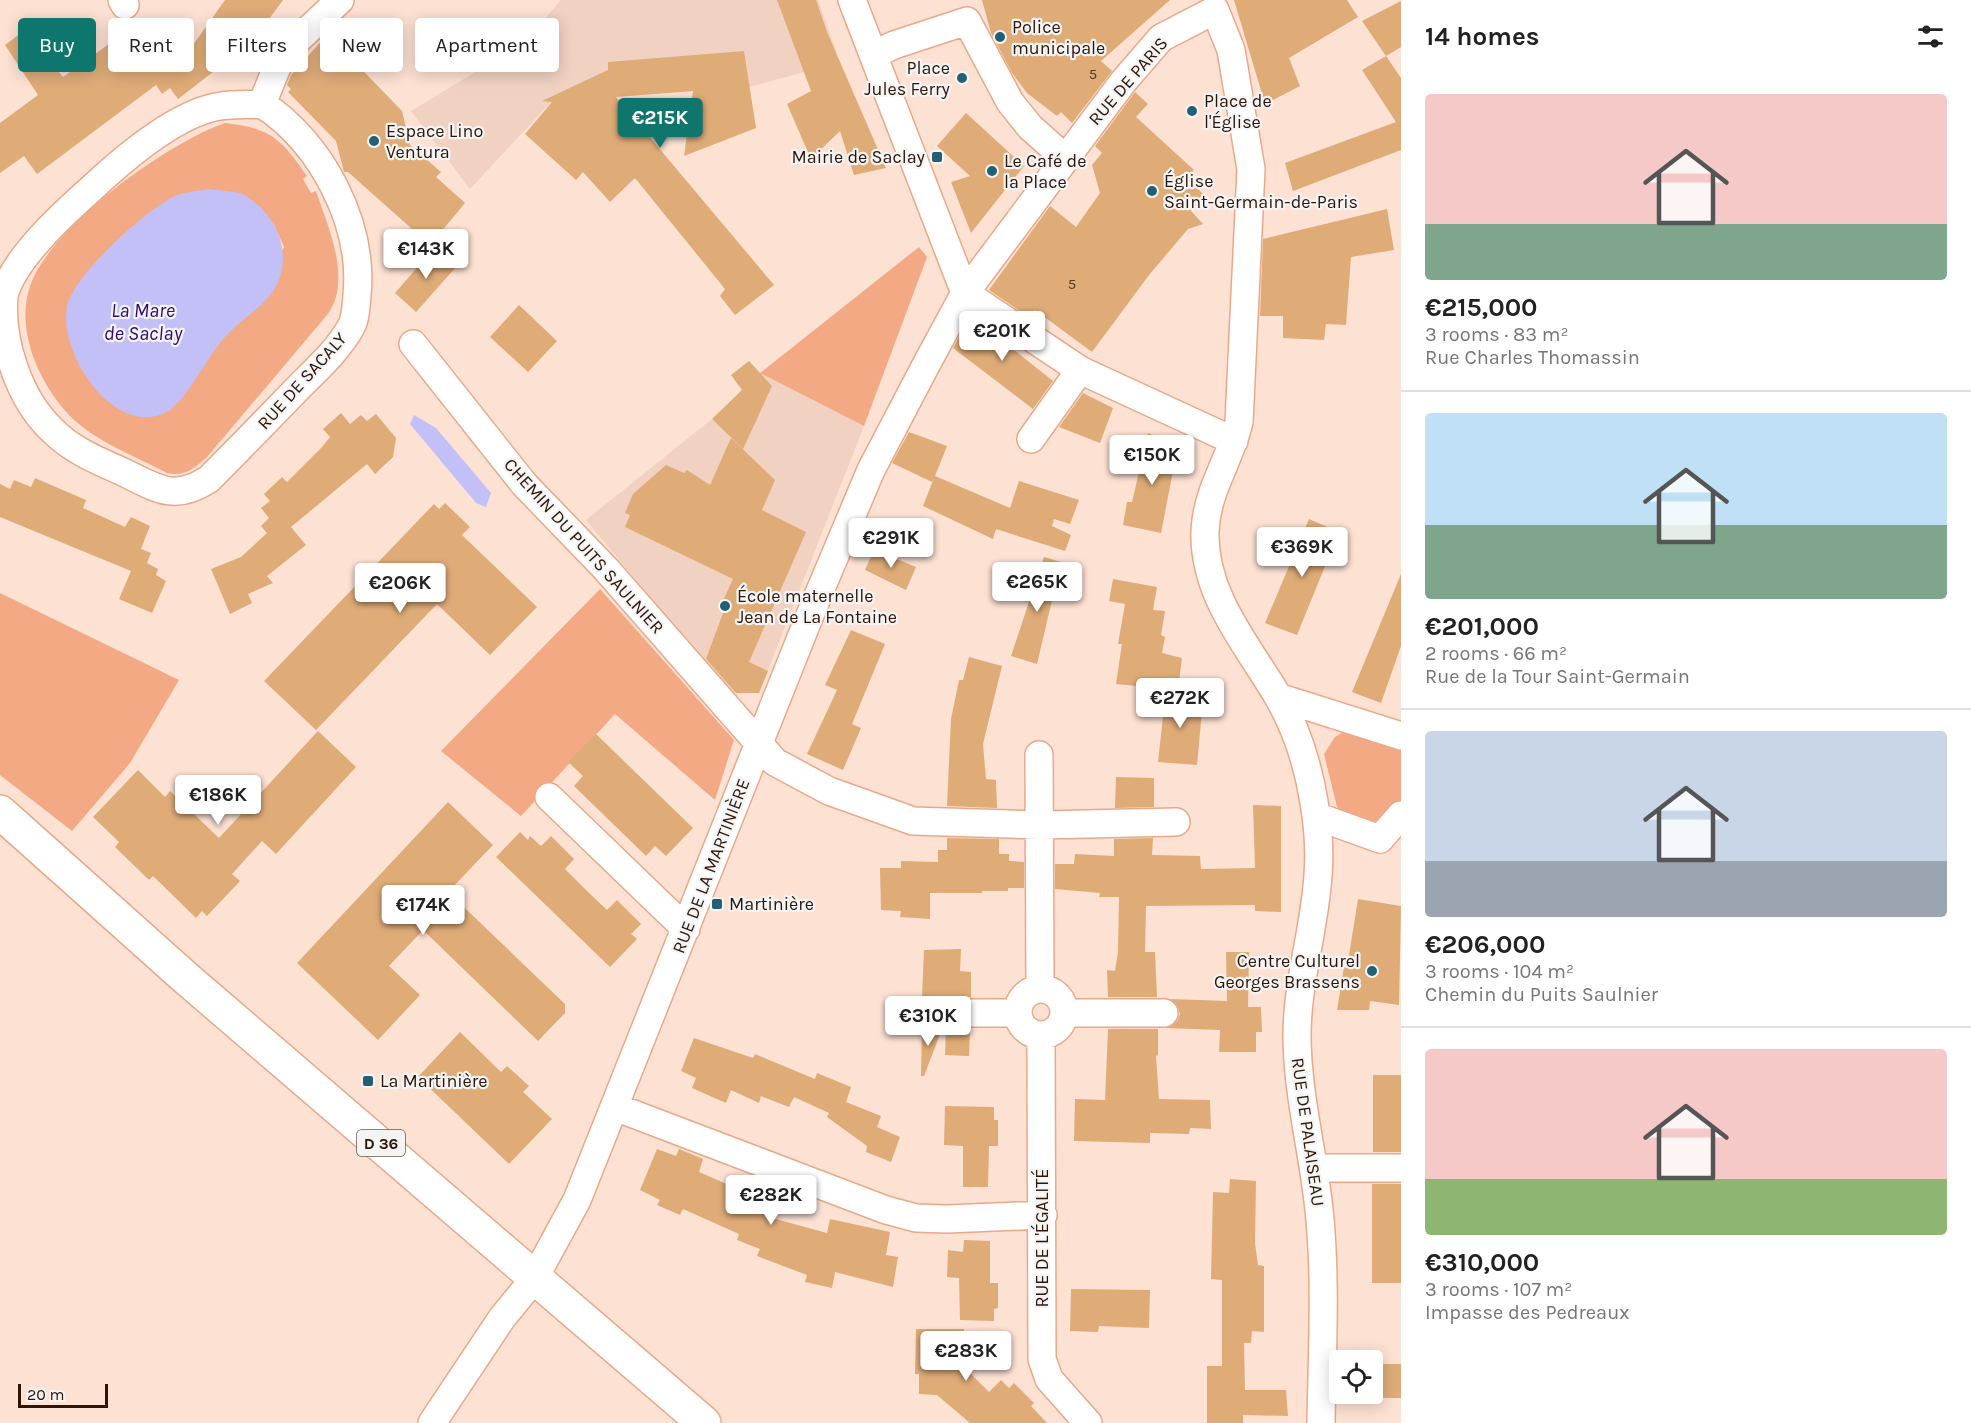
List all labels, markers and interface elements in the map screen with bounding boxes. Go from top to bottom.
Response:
place label: Police municipale [1012,16,1105,59]
chip: Buy [18,18,96,72]
chip: Rent [108,18,194,72]
chip: Filters [206,18,308,72]
chip: New [320,18,403,72]
chip: Apartment [415,18,559,72]
icon: filters [1914,20,1947,53]
text: 14 homes [1425,21,1539,52]
marker: Police municipale [993,30,1007,44]
street label: RUE DE PARIS [1084,32,1172,130]
place label: Place Jules Ferry [864,57,951,100]
house number: 5 [1089,65,1097,83]
marker: Place Jules Ferry [955,71,969,85]
place label: Place de l'Église [1204,90,1272,133]
pin: €215K [618,98,702,149]
marker: Place de l'Église [1185,104,1199,118]
text: €215K [632,106,688,129]
place label: Espace Lino Ventura [386,120,483,163]
icon: home [1632,133,1740,241]
marker: Espace Lino Ventura [367,134,381,148]
place label: Mairie de Saclay [792,146,926,168]
marker: Mairie de Saclay [930,150,944,164]
place label: Le Café de la Place [1004,150,1086,193]
marker: Le Café de la Place [985,164,999,178]
place label: Église Saint-Germain-de-Paris [1164,169,1358,213]
marker: Église Saint-Germain-de-Paris [1145,184,1159,198]
pin: €143K [384,229,468,280]
text: €143K [397,237,455,260]
house number: 5 [1068,275,1076,293]
text: €215,000 [1425,292,1538,323]
water label: La Mare de Saclay [104,299,183,345]
pin: €201K [960,311,1044,362]
text: €201K [973,319,1031,342]
text: 3 rooms · 83 m² [1425,323,1569,346]
street label: RUE DE SACALY [253,328,351,434]
text: Rue Charles Thomassin [1425,346,1640,369]
pin: €150K [1110,435,1194,486]
text: €150K [1123,443,1181,466]
icon: home [1632,452,1740,560]
street label: CHEMIN DU PUITS SAULNIER [499,454,669,638]
pin: €291K [849,518,933,569]
text: €291K [862,526,920,549]
pin: €369K [1260,527,1344,578]
text: €369K [1271,535,1333,558]
pin: €265K [995,562,1079,613]
pin: €206K [358,563,442,614]
text: €265K [1006,570,1068,593]
text: €206K [369,571,431,594]
place label: École maternelle Jean de La Fontaine [737,584,897,628]
marker: École maternelle Jean de La Fontaine [718,599,732,613]
text: €201,000 [1425,611,1539,642]
text: 2 rooms · 66 m² [1425,642,1567,665]
text: Rue de la Tour Saint-Germain [1425,665,1690,688]
pin: €272K [1138,678,1222,729]
text: €272K [1150,686,1210,709]
icon: home [1632,770,1740,878]
pin: €186K [176,775,260,826]
street label: RUE DE LA MARTINIÈRE [667,775,755,957]
text: €186K [189,783,247,806]
pin: €174K [381,885,465,936]
text: €174K [396,893,450,916]
place label: Martinière [729,893,814,915]
marker: Martinière [710,897,724,911]
text: €206,000 [1425,929,1545,960]
place label: Centre Culturel Georges Brassens [1214,950,1360,993]
text: 3 rooms · 104 m² [1425,960,1574,983]
marker: Centre Culturel Georges Brassens [1365,964,1379,978]
text: Chemin du Puits Saulnier [1425,983,1658,1006]
pin: €310K [886,996,970,1047]
text: €310K [899,1004,957,1027]
street label: RUE DE PALAISEAU [1287,1056,1329,1208]
place label: La Martinière [380,1070,488,1092]
marker: La Martinière [361,1074,375,1088]
icon: home [1632,1088,1740,1196]
road number: D 36 [357,1130,405,1156]
street label: RUE DE L'ÉGALITÉ [1030,1169,1053,1307]
pin: €282K [729,1175,813,1226]
text: €282K [740,1183,802,1206]
text: €310,000 [1425,1247,1539,1278]
text: 3 rooms · 107 m² [1425,1278,1572,1301]
text: Impasse des Pedreaux [1425,1301,1629,1324]
pin: €283K [924,1331,1008,1382]
text: €283K [934,1339,998,1362]
map controls [1329,1350,1383,1404]
button: locate [1329,1350,1383,1404]
scale bar [18,1381,108,1408]
text: 20 m [27,1385,65,1404]

